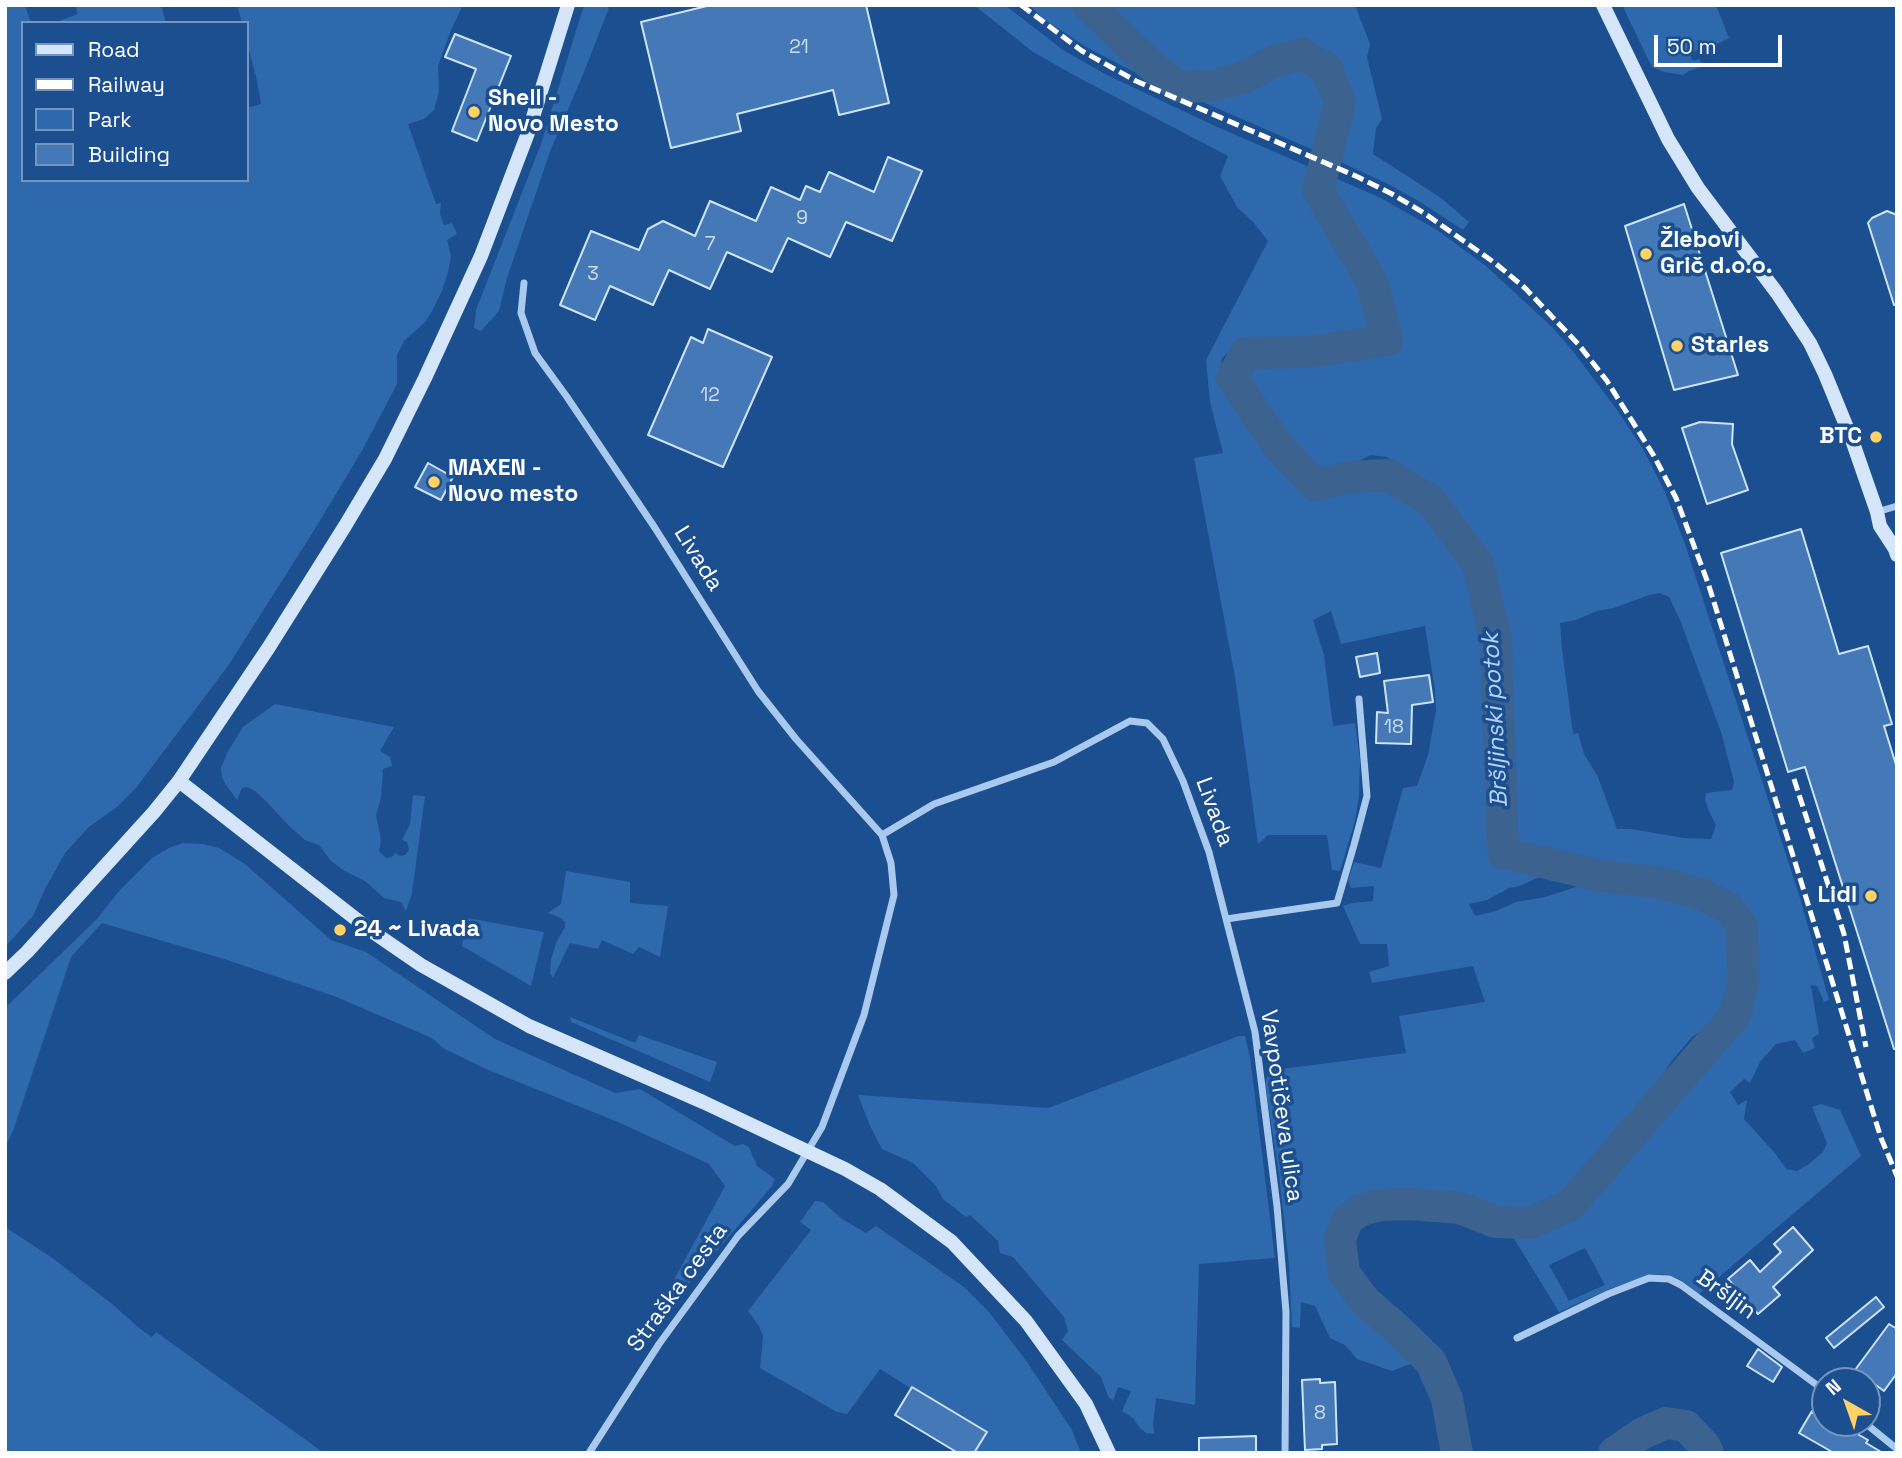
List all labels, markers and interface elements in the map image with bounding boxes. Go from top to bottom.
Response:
legend [21,21,248,182]
scale bar [1657,21,1785,65]
text: 50 m [1667,33,1717,60]
text: Road [88,36,140,63]
house number: 21 [789,37,809,59]
text: Railway [88,71,165,98]
place label: Shell - Novo Mesto [488,85,619,139]
marker: Shell - Novo Mesto [466,104,482,120]
text: Park [88,106,132,133]
text: Building [88,141,170,168]
house number: 9 [796,208,808,230]
place label: Žlebovi Grič d.o.o. [1660,227,1773,281]
house number: 7 [705,234,715,256]
marker: Žlebovi Grič d.o.o. [1638,246,1654,262]
house number: 3 [587,264,599,286]
place label: Starles [1691,332,1769,360]
marker: Starles [1669,338,1685,354]
house number: 12 [700,385,720,407]
place label: BTC [1819,423,1862,451]
marker: BTC [1868,429,1884,445]
place label: MAXEN - Novo mesto [448,455,578,509]
marker: MAXEN - Novo mesto [426,474,442,490]
street label: Livada [667,522,729,596]
water label: Bršljinski potok [1477,632,1515,808]
house number: 18 [1384,717,1404,739]
street label: Livada [1189,774,1239,850]
place label: Lidl [1818,882,1857,910]
marker: Lidl [1863,888,1879,904]
place label: 24 ~ Livada [354,916,480,944]
marker: 24 ~ Livada [332,922,348,938]
street label: Vavpotičeva ulica [1254,1008,1308,1204]
street label: Straška cesta [622,1218,734,1358]
street label: Bršljin [1691,1264,1761,1326]
north arrow [1811,1367,1881,1437]
text: N [1821,1373,1846,1401]
house number: 8 [1314,1403,1326,1425]

